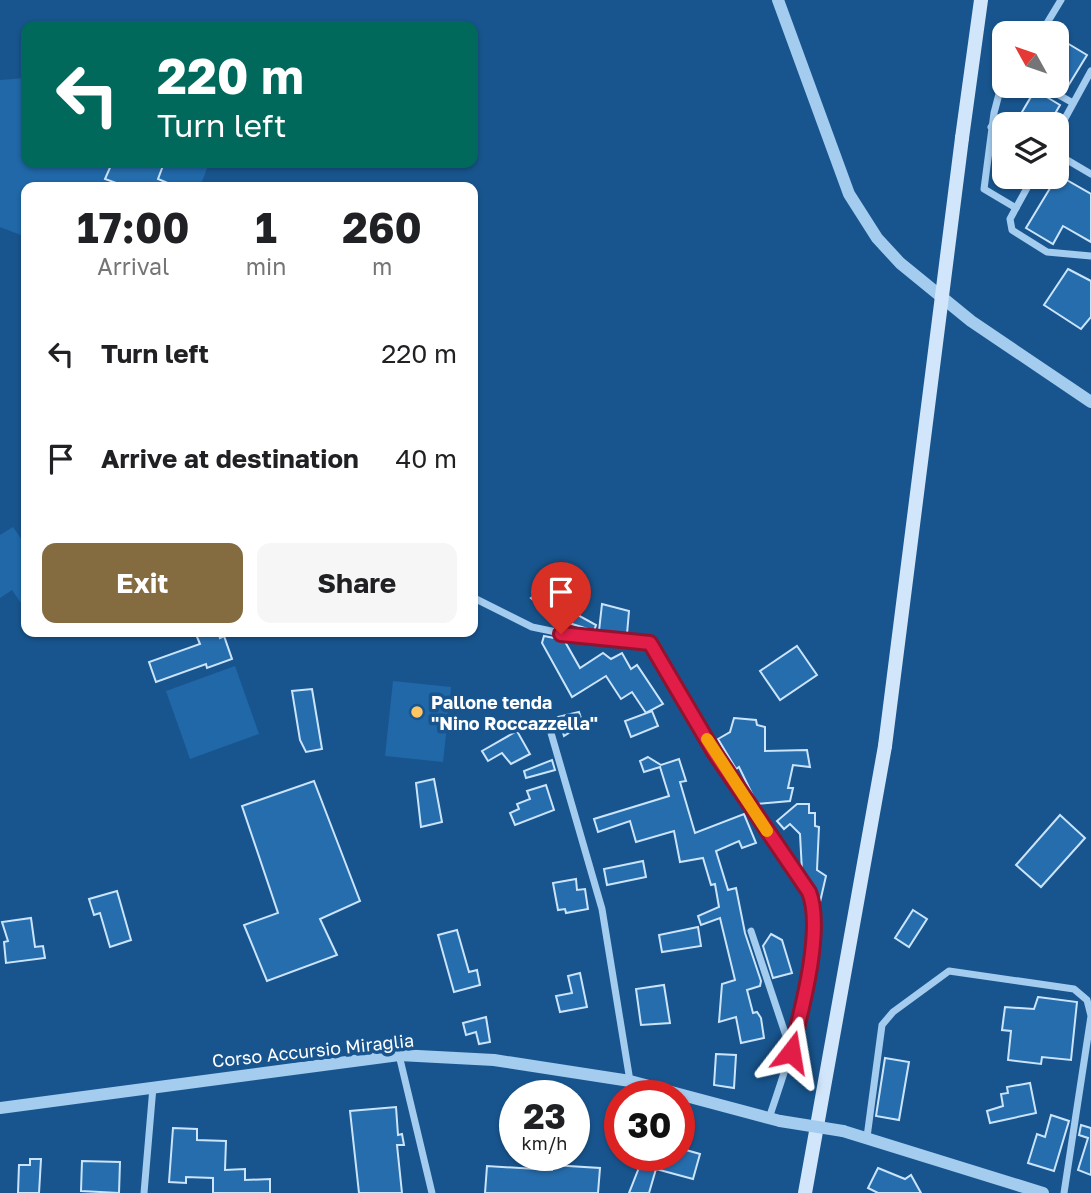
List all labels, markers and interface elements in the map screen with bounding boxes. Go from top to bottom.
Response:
north arrow [992,21,1069,98]
map controls [992,21,1069,189]
text: 220 m [157,46,304,105]
icon: left [42,49,133,140]
text: Turn left [157,106,286,144]
button: layers [992,112,1069,189]
text: 17:00 [77,202,190,252]
text: 1 [255,202,277,252]
text: 260 [342,202,422,252]
text: Arrival [97,252,169,280]
text: min [246,252,286,280]
text: m [372,252,392,280]
icon: left [42,335,80,373]
text: Turn left [101,338,209,369]
text: 220 m [381,338,457,369]
icon: arrive [42,440,80,478]
text: Arrive at destination [101,443,359,474]
text: 40 m [396,443,457,474]
button: Exit [42,543,243,623]
button: Share [257,543,457,623]
pin [531,562,591,634]
icon: arrive [542,573,580,611]
place label: Pallone tenda "Nino Roccazzella" [431,691,598,734]
marker: Pallone tenda "Nino Roccazzella" [409,704,425,720]
position arrow [754,1015,828,1089]
street label: Corso Accursio Miraglia [211,1028,415,1072]
speed limit sign: 30 [604,1080,695,1171]
text: 23 [523,1095,566,1137]
text: km/h [522,1132,567,1154]

